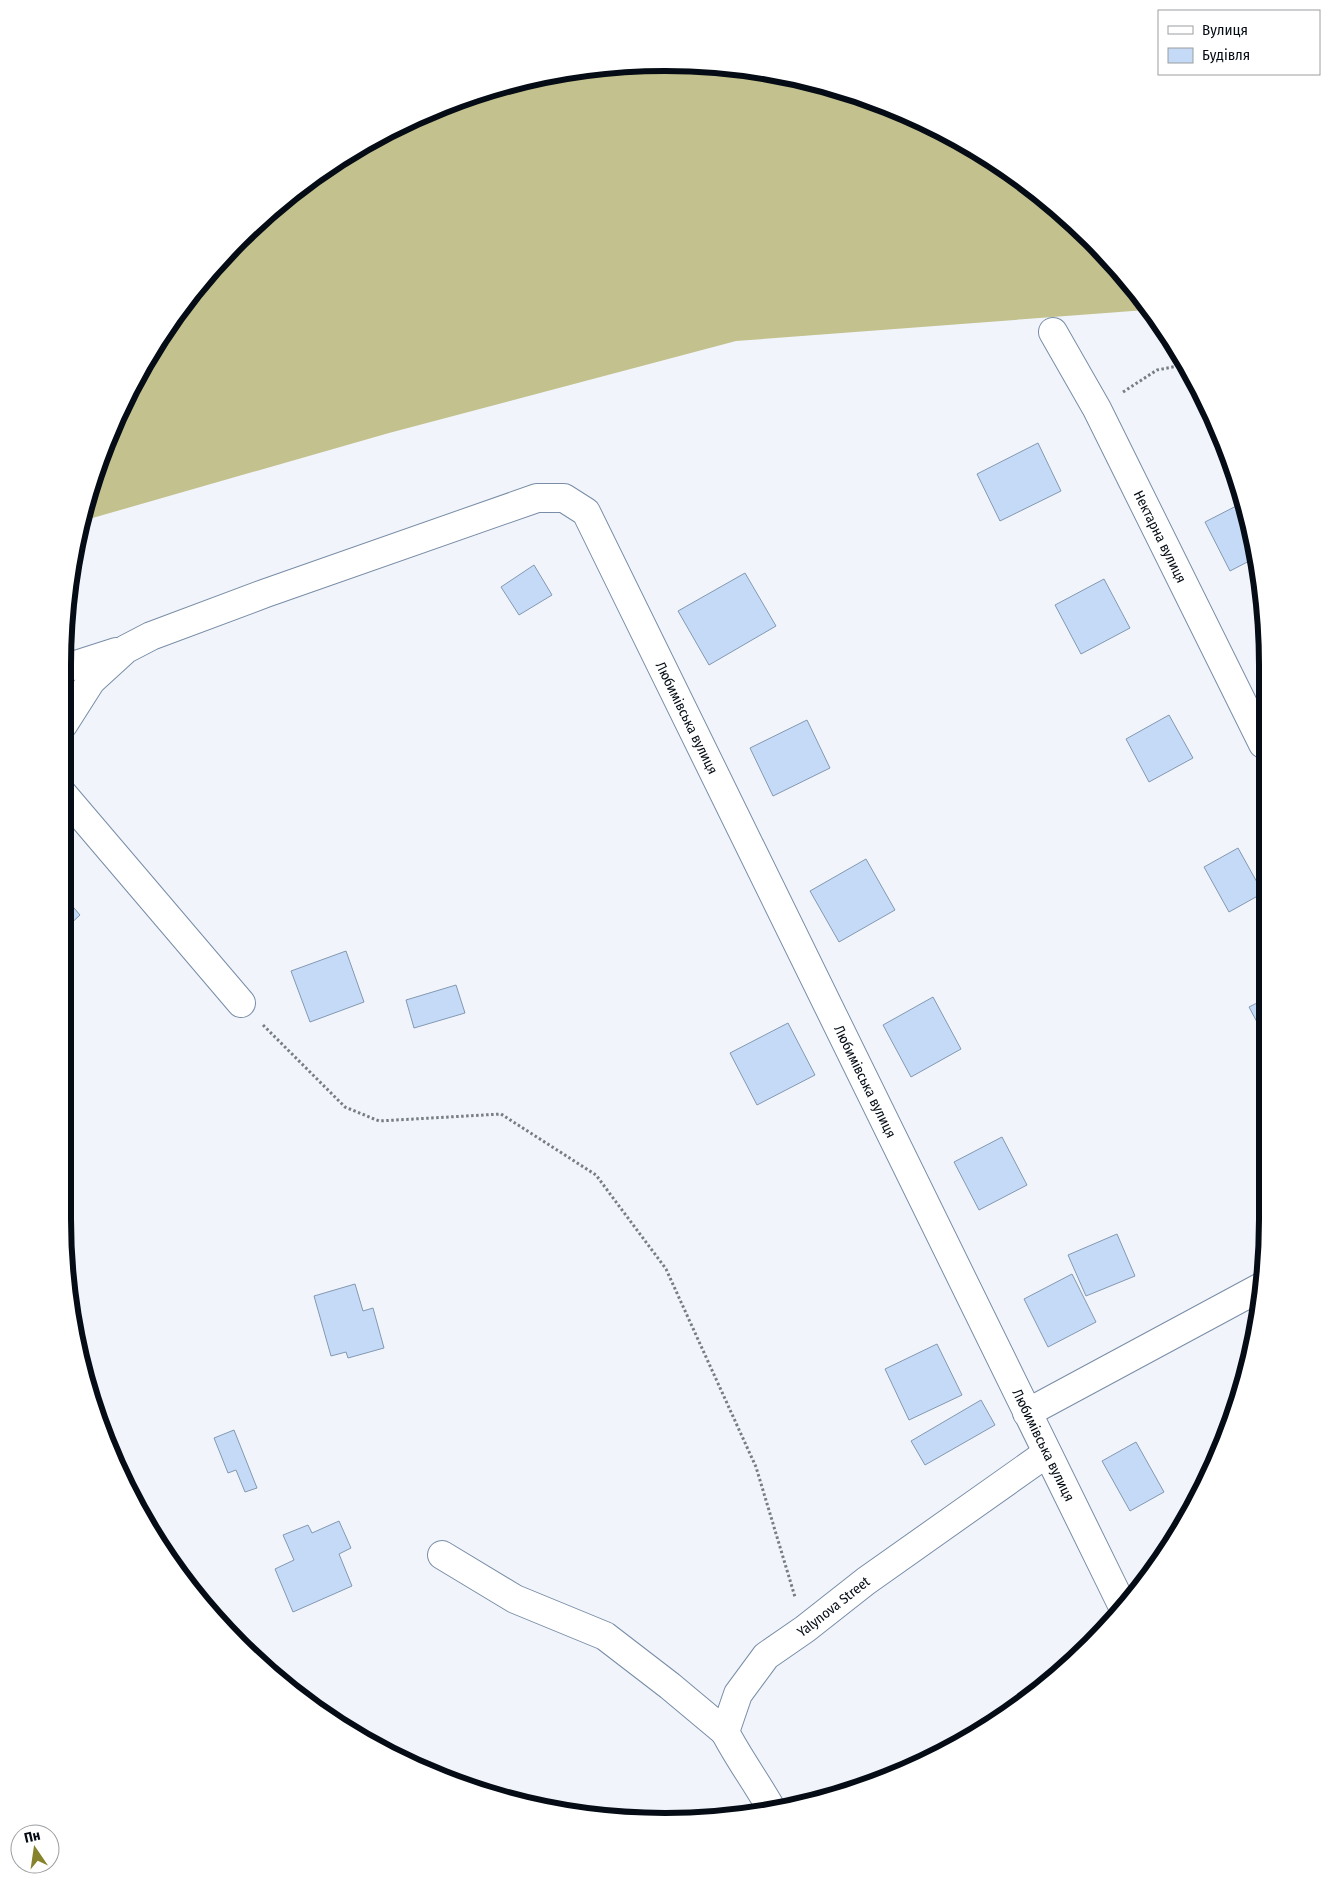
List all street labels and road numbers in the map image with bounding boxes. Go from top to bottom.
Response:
street label: Нектарна вулиця [1130,488,1190,586]
street label: Любимівська вулиця [652,659,721,777]
street label: Любимівська вулиця [830,1023,900,1141]
street label: Любимівська вулиця [1008,1386,1078,1504]
street label: Yalynova Street [794,1573,874,1641]

